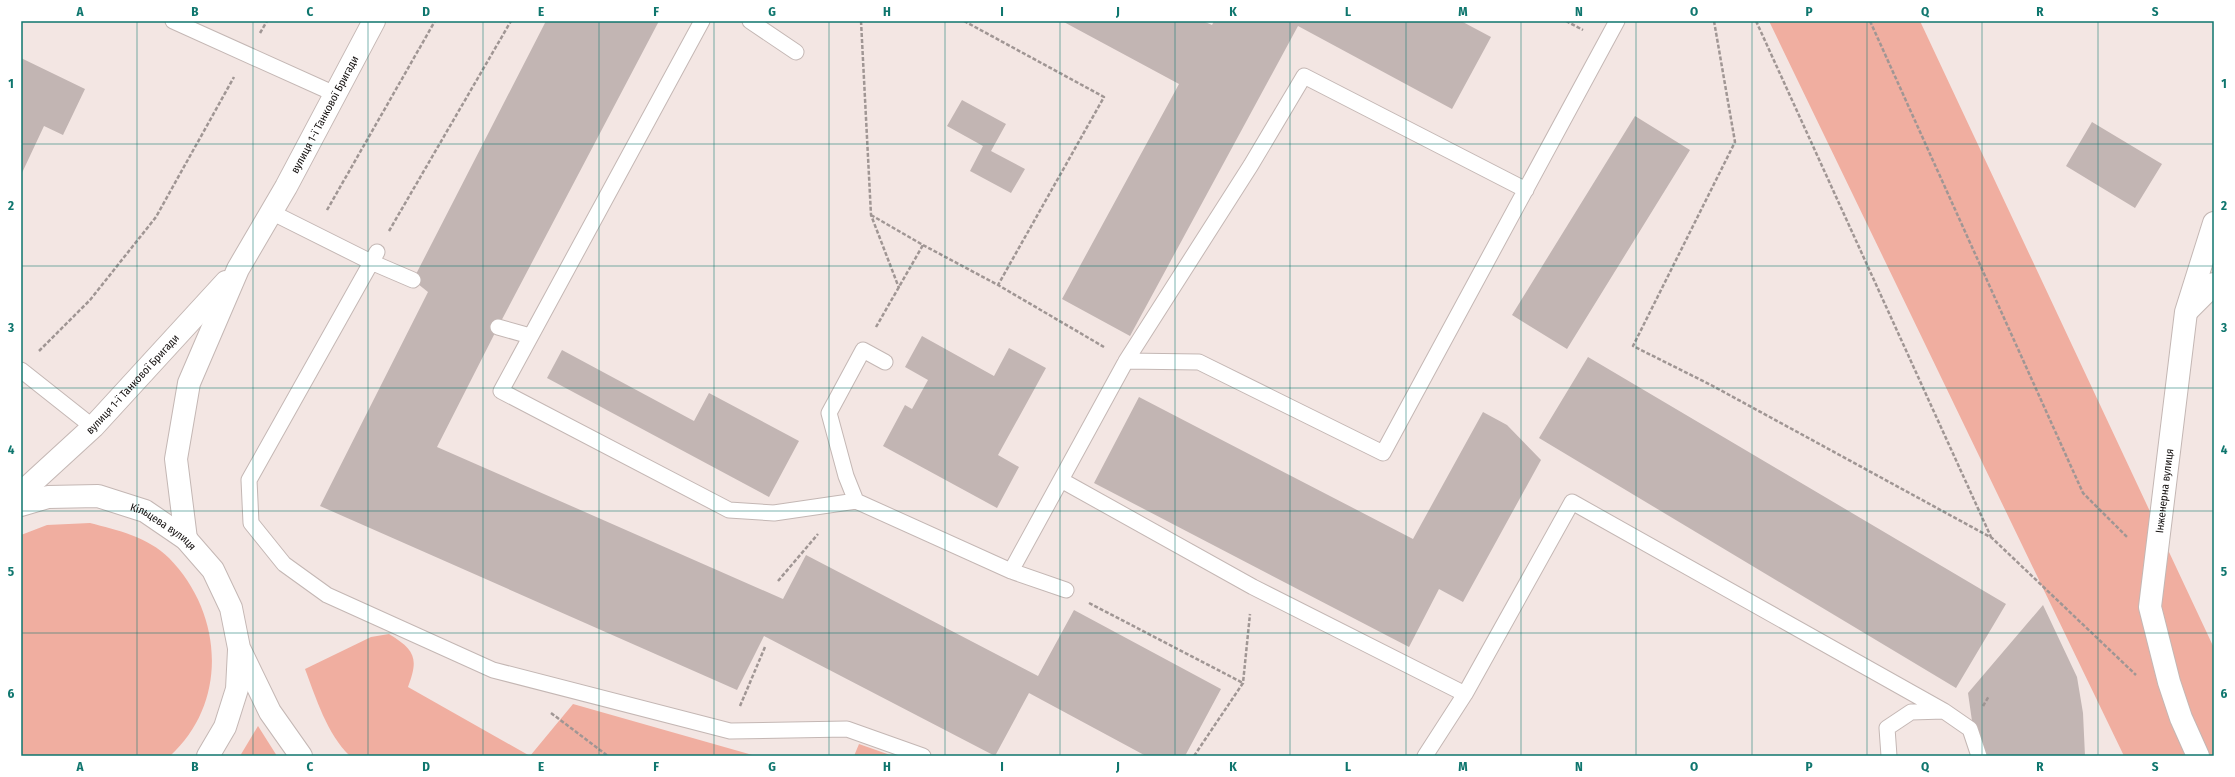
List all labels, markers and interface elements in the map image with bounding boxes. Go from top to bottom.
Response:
text: A [75,4,84,19]
text: B [191,4,199,19]
text: C [307,4,314,19]
text: D [422,4,430,19]
text: E [538,4,544,19]
text: F [653,4,659,19]
text: G [768,4,776,19]
text: H [883,4,891,19]
text: I [1000,4,1004,19]
text: J [1115,4,1120,19]
text: K [1229,4,1237,19]
text: L [1345,4,1351,19]
text: M [1458,4,1468,19]
text: N [1575,4,1583,19]
text: O [1690,4,1698,19]
text: P [1805,4,1813,19]
text: Q [1921,4,1930,19]
text: R [2036,4,2044,19]
text: S [2152,4,2159,19]
street label: вулиця 1-ї Танкової Бригади [289,54,361,176]
text: 1 [8,76,14,91]
text: 1 [2221,76,2227,91]
text: 2 [7,198,14,213]
text: 2 [2220,198,2227,213]
text: 3 [7,320,14,335]
text: 3 [2220,320,2227,335]
street label: вулиця 1-ї Танкової Бригади [84,332,182,437]
text: 4 [8,442,15,457]
text: 4 [2221,442,2228,457]
street label: Інженерна вулиця [2153,448,2176,534]
street label: Кільцева вулиця [129,501,199,553]
text: 5 [8,564,14,579]
text: 5 [2221,564,2227,579]
text: 6 [8,686,15,701]
text: 6 [2221,686,2228,701]
text: A [75,759,84,774]
text: B [191,759,199,774]
text: C [307,759,314,774]
text: D [422,759,430,774]
text: E [538,759,544,774]
text: F [653,759,659,774]
text: G [768,759,776,774]
text: H [883,759,891,774]
text: I [1000,759,1004,774]
text: J [1115,759,1120,774]
text: K [1229,759,1237,774]
text: L [1345,759,1351,774]
text: M [1458,759,1468,774]
text: N [1575,759,1583,774]
text: O [1690,759,1698,774]
text: P [1805,759,1813,774]
text: Q [1921,759,1930,774]
text: R [2036,759,2044,774]
text: S [2152,759,2159,774]

